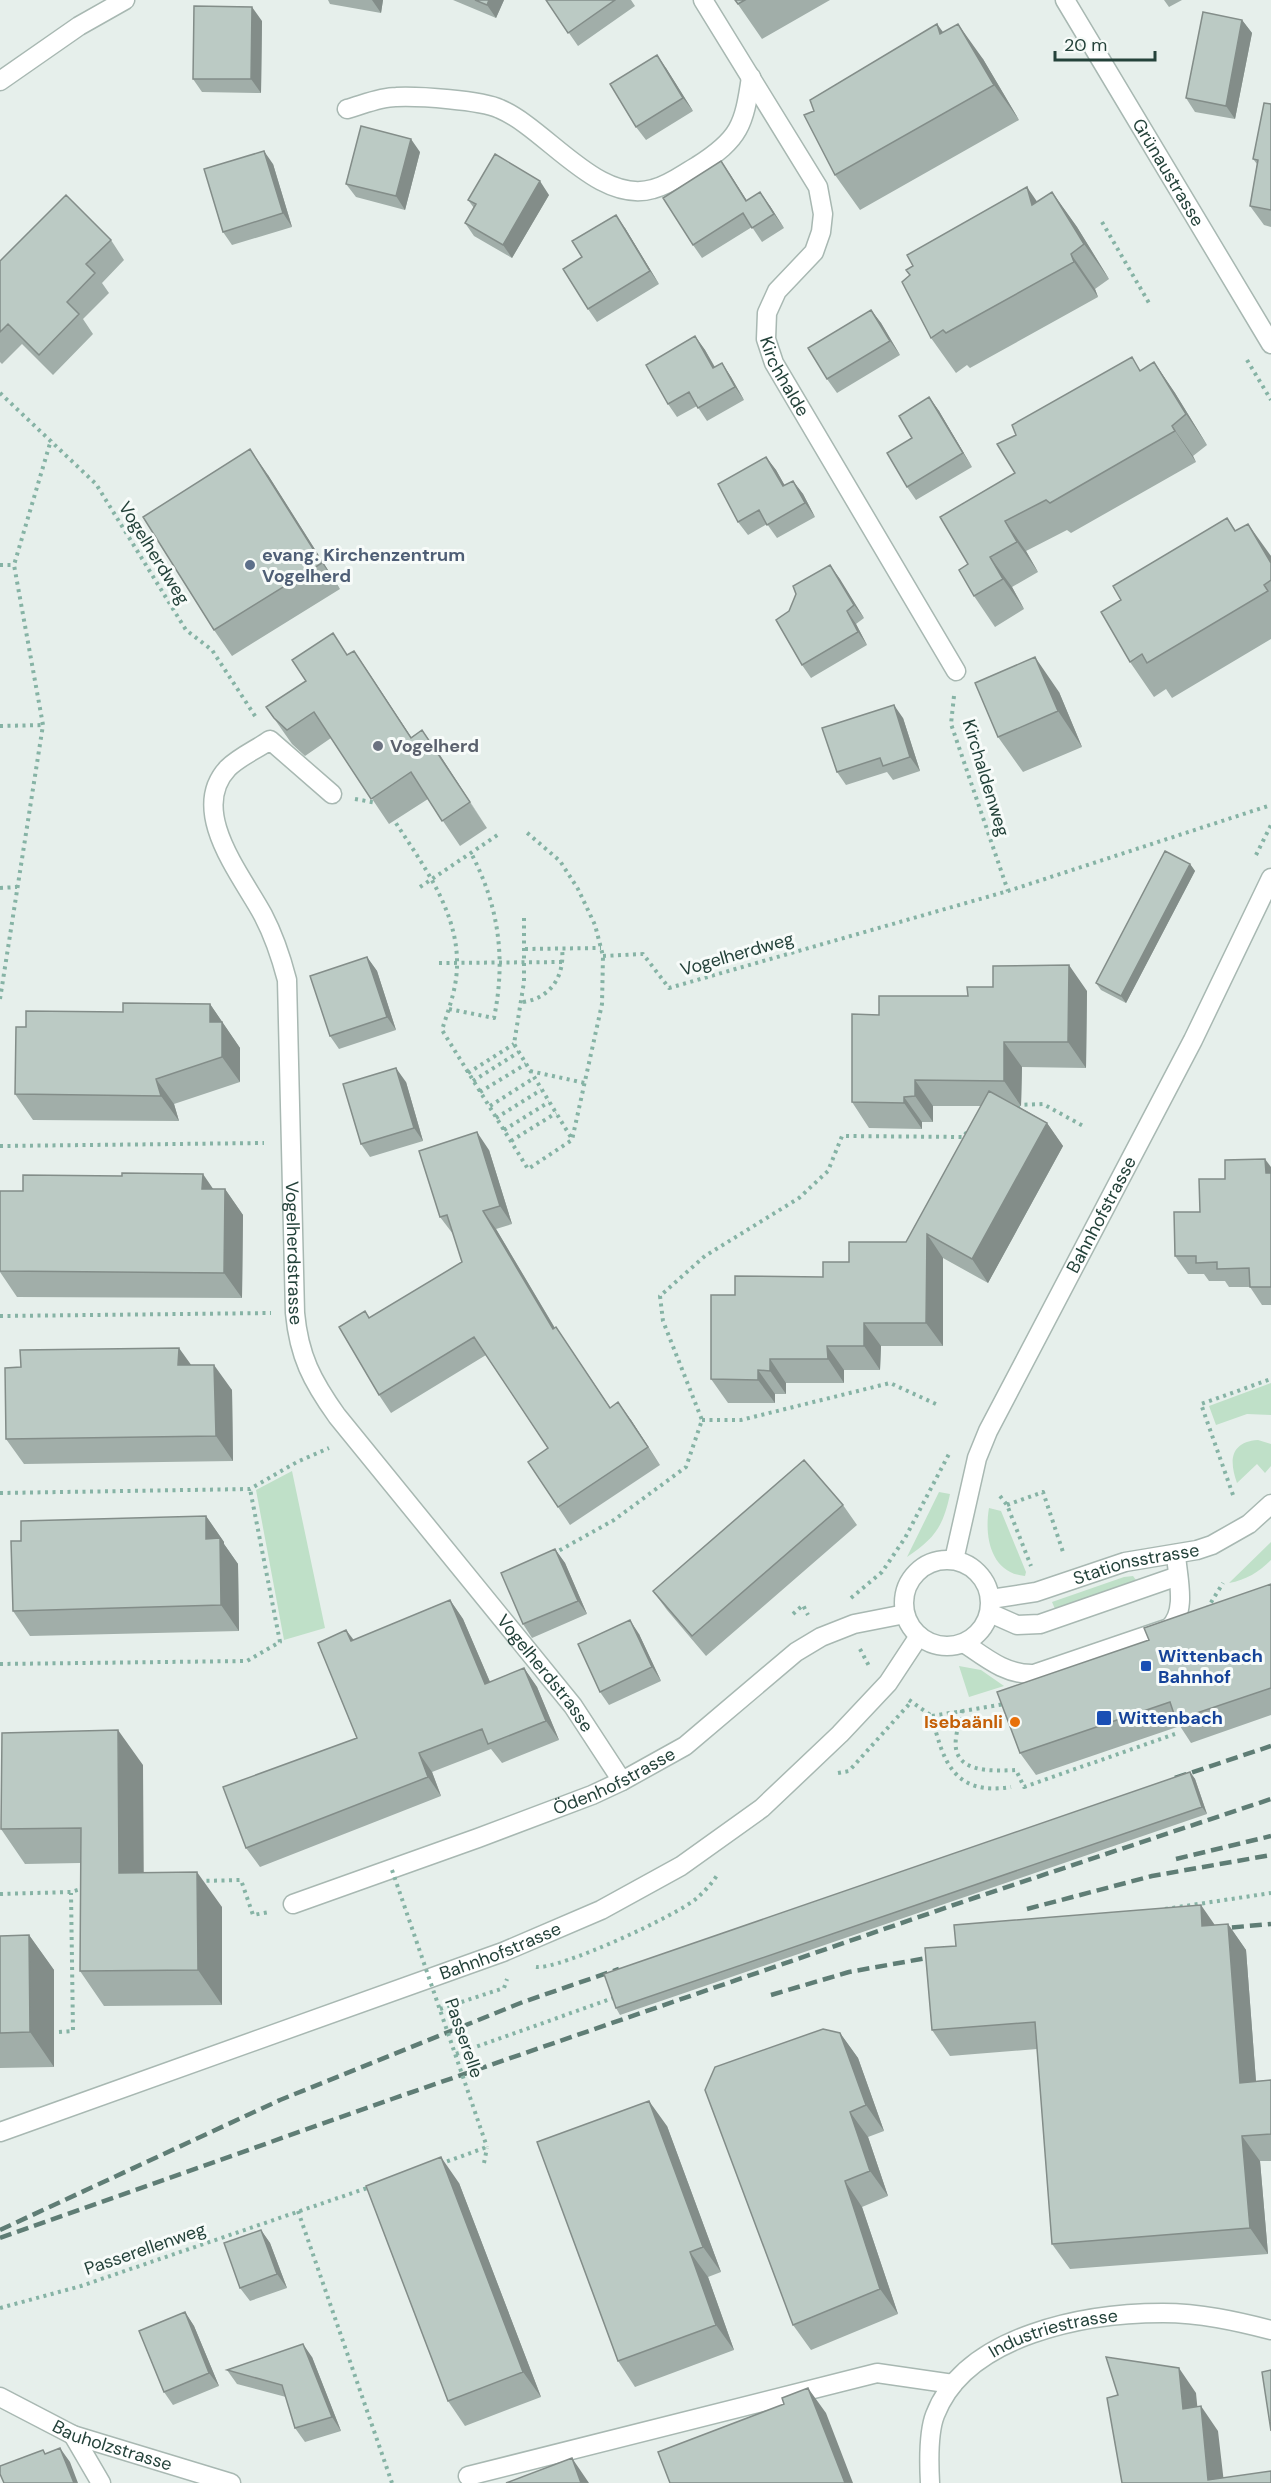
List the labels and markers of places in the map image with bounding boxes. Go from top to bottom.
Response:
place label: evang. Kirchenzentrum Vogelherd [262,543,465,588]
marker: evang. Kirchenzentrum Vogelherd [243,558,257,572]
place label: Vogelherd [390,734,479,758]
marker: Vogelherd [371,739,385,753]
place label: Wittenbach Bahnhof [1158,1644,1263,1689]
marker: Wittenbach Bahnhof [1139,1659,1153,1673]
place label: Wittenbach [1118,1706,1223,1730]
marker: Wittenbach [1095,1709,1113,1727]
place label: Isebaänli [924,1710,1003,1734]
marker: Isebaänli [1008,1715,1022,1729]

